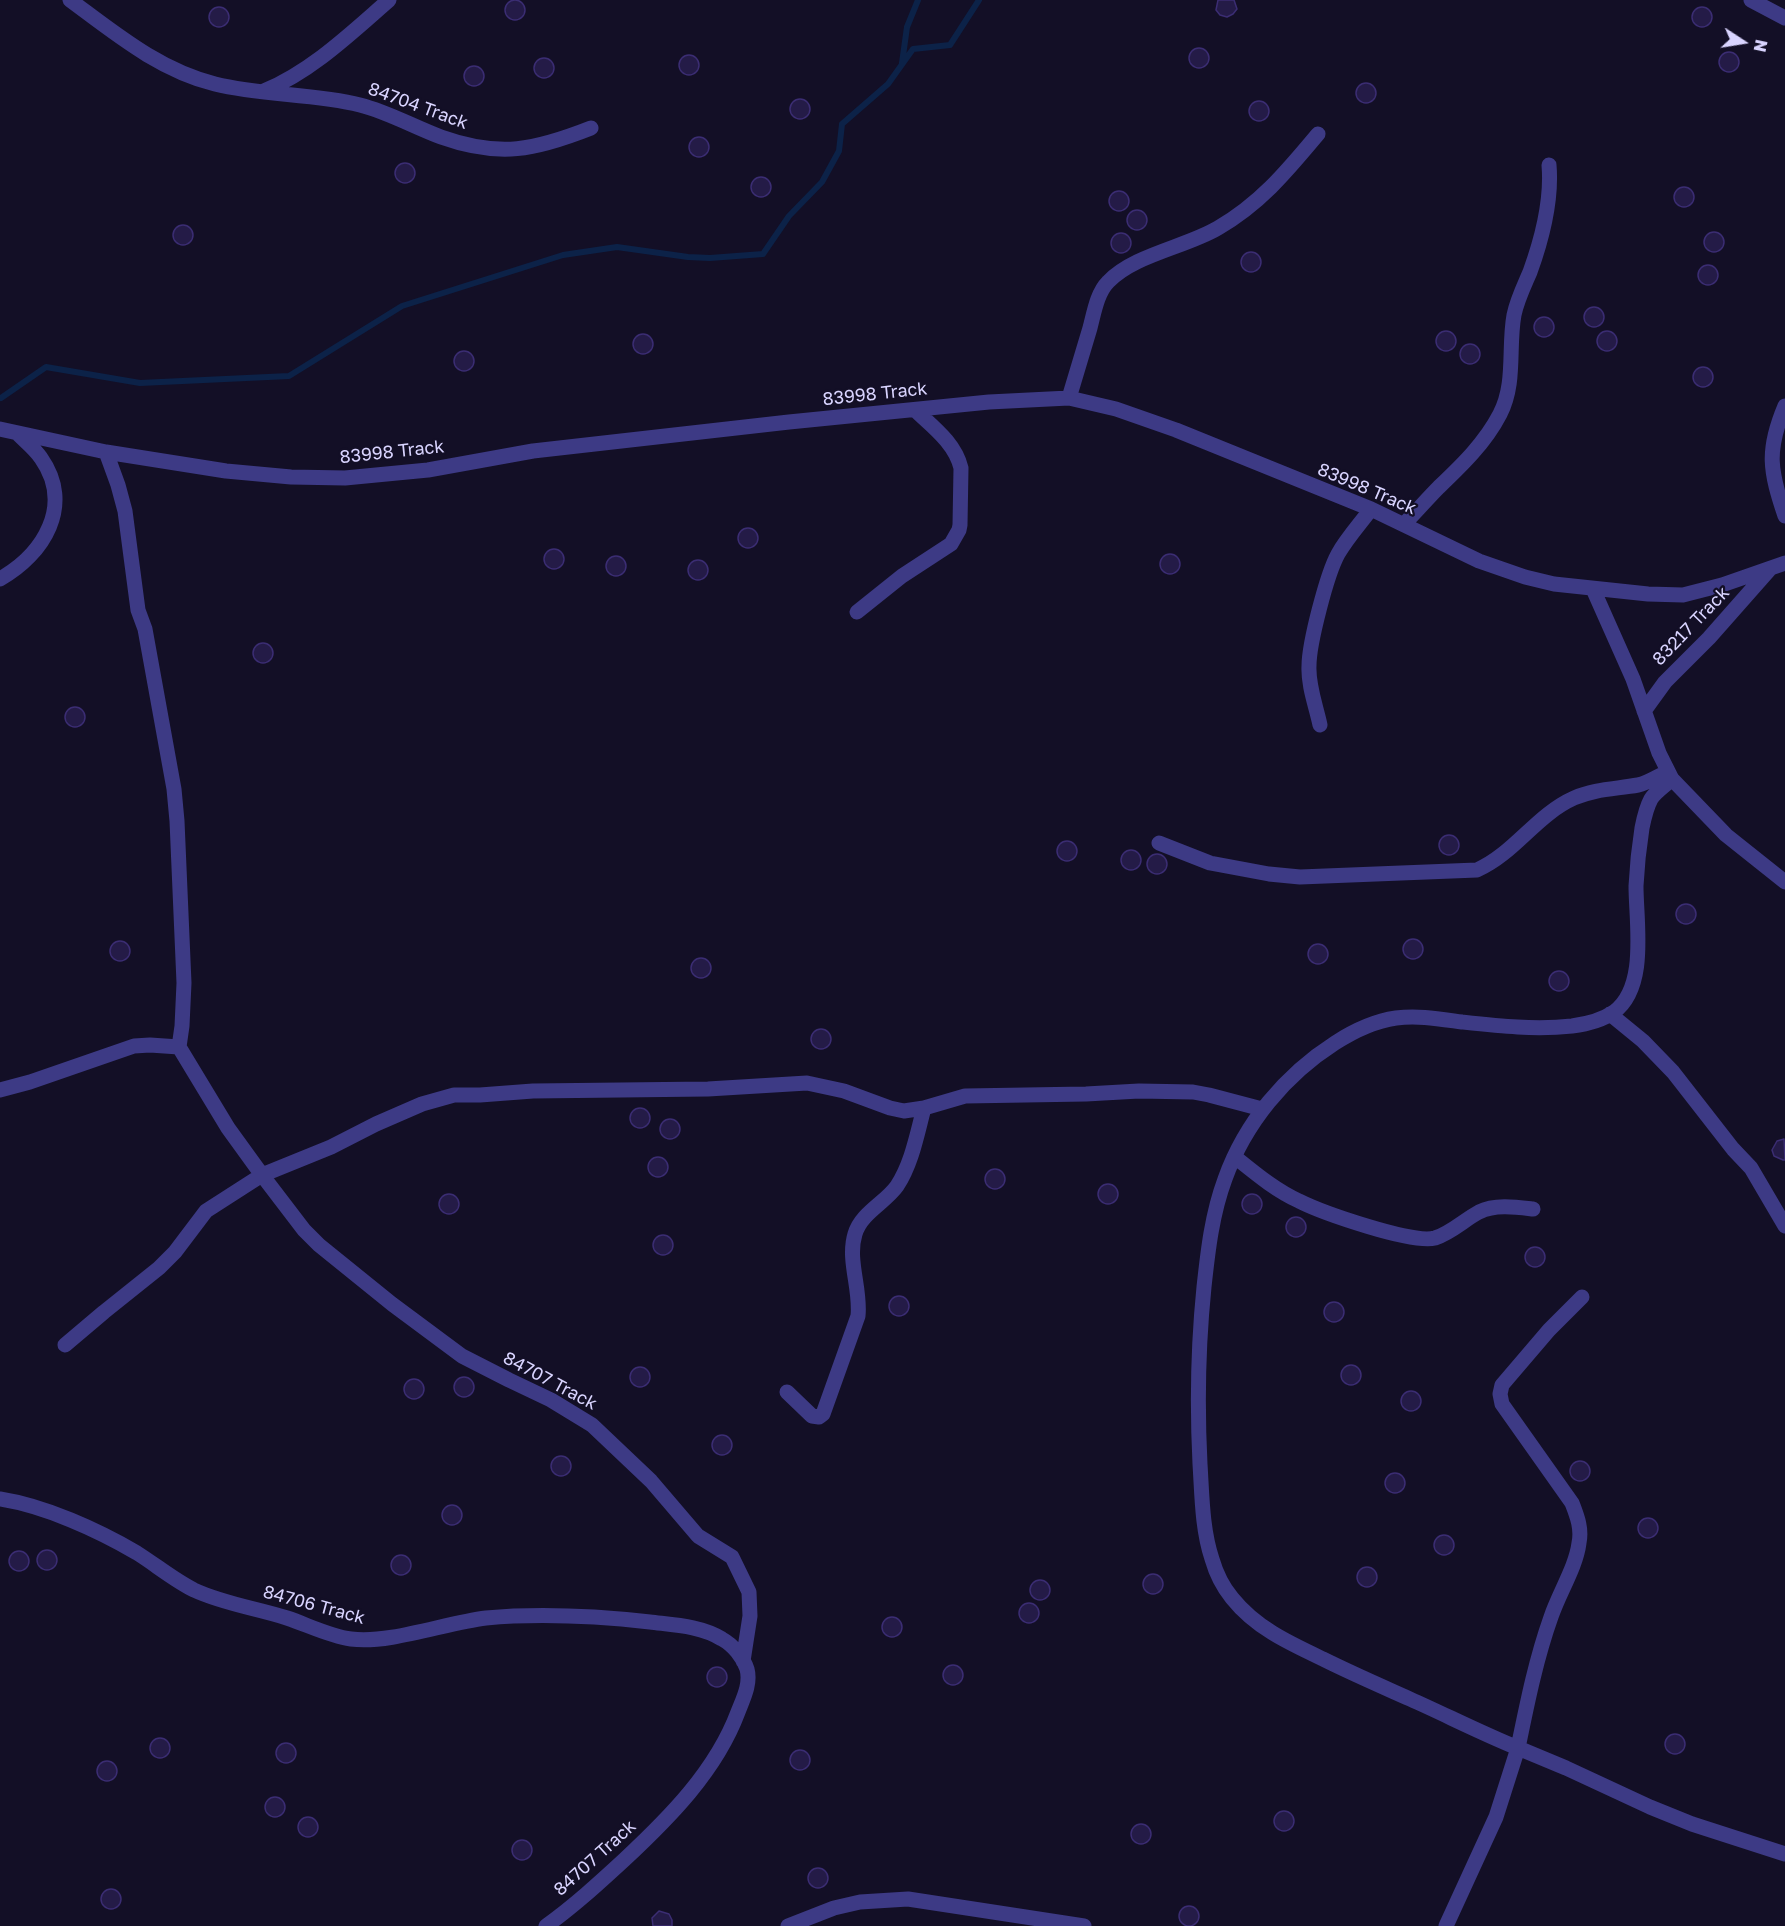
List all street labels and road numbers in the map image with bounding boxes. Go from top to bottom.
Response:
street label: 84704 Track [365,78,471,134]
street label: 83998 Track [822,378,928,410]
street label: 83998 Track [339,436,445,468]
street label: 83998 Track [1314,458,1420,520]
street label: 83217 Track [1648,582,1734,670]
street label: 84707 Track [499,1347,601,1415]
street label: 84706 Track [261,1581,367,1629]
street label: 84707 Track [549,1815,641,1901]

